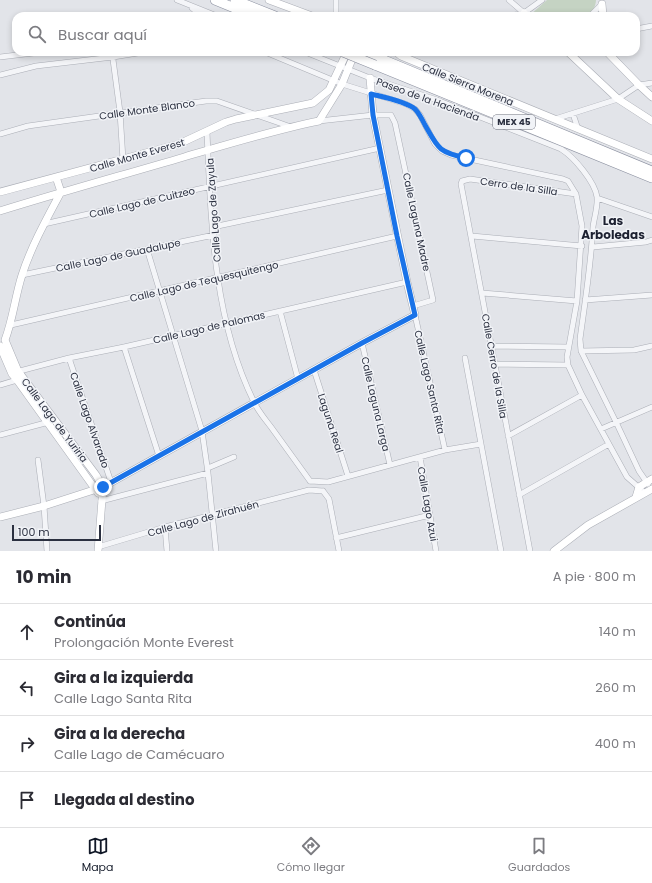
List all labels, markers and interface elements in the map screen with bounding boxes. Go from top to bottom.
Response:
search box [12,12,640,56]
icon: search [26,23,48,45]
text: Buscar aquí [58,24,147,45]
street label: Calle Sierra Morena [420,59,516,110]
street label: Paseo de la Hacienda [374,74,482,125]
street label: Calle Monte Blanco [98,95,196,124]
road number: MEX 45 [493,115,535,129]
street label: Calle Monte Everest [88,135,187,176]
route start [457,149,475,167]
street label: Calle Lago de Zayula [202,157,225,262]
street label: Calle Laguna Madre [399,171,434,273]
street label: Cerro de la Silla [479,174,559,199]
street label: Calle Lago de Cuitzeo [88,183,197,222]
district label: Las Arboledas [581,212,645,243]
street label: Calle Lago de Guadalupe [54,235,182,276]
street label: Calle Lago de Tequesquitengo [128,257,280,306]
street label: Calle Lago de Palomas [152,307,267,348]
street label: Calle Cerro de la Silla [478,312,511,420]
street label: Calle Lago Santa Rita [410,329,449,436]
street label: Calle Laguna Larga [357,355,394,453]
street label: Calle Lago Alvarado [66,370,113,470]
street label: Calle Lago de Yuriria [18,375,91,466]
street label: Laguna Real [314,392,347,455]
street label: Calle Lago Azui [414,466,441,542]
route end [94,478,112,496]
street label: Calle Lago de Zirahuén [146,496,260,541]
scale bar [12,523,101,542]
text: 100 m [18,524,50,540]
text: 10 min [16,565,72,589]
text: A pie · 800 m [553,567,636,586]
text: Continúa [54,611,126,632]
icon: ahead [16,621,38,643]
text: 140 m [599,622,636,641]
text: Prolongación Monte Everest [54,633,234,652]
text: Gira a la izquierda [54,667,193,688]
icon: left [16,677,38,699]
text: 260 m [595,678,636,697]
text: Calle Lago Santa Rita [54,689,192,708]
text: Gira a la derecha [54,723,185,744]
icon: right [16,733,38,755]
text: 400 m [595,734,636,753]
text: Calle Lago de Camécuaro [54,745,225,764]
icon: arrive [16,789,38,811]
text: Llegada al destino [54,789,195,810]
tab: Mapa [82,835,113,876]
tab: Cómo llegar [277,835,345,876]
tab: Guardados [508,835,570,876]

